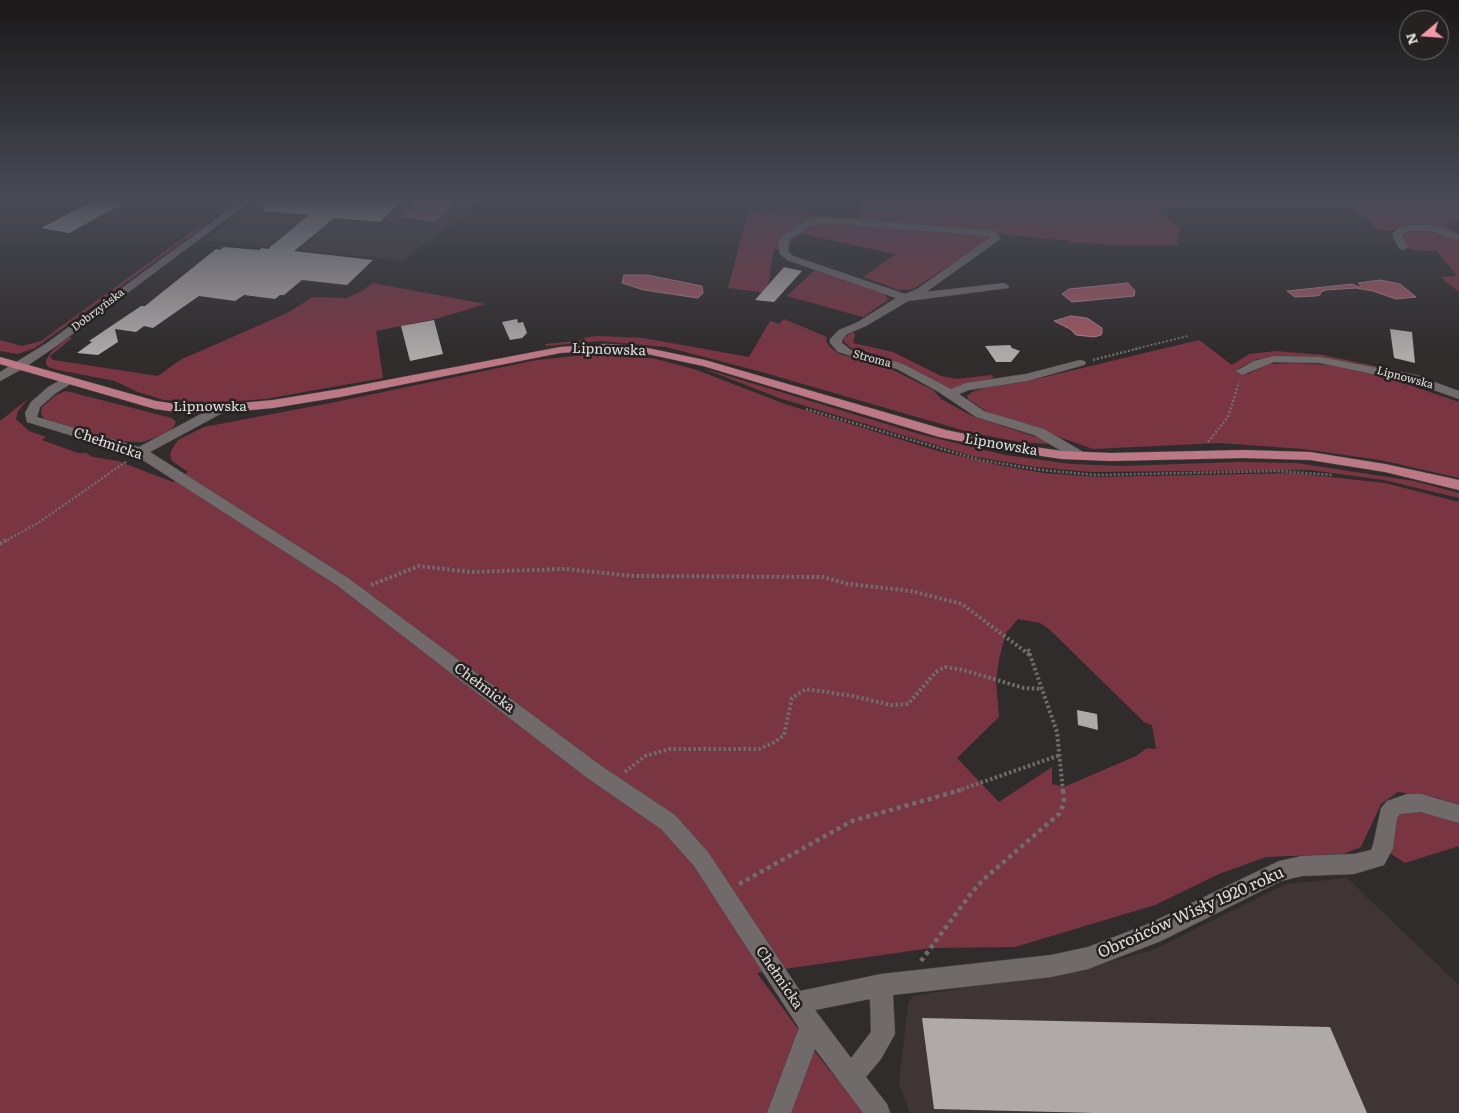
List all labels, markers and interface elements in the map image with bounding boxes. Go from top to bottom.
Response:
north arrow [1399,10,1449,60]
text: N [1399,31,1422,48]
street label: Dobrzyńska [69,286,127,334]
street label: Lipnowska [572,340,646,360]
street label: Stroma [852,348,892,370]
street label: Lipnowska [1375,364,1435,392]
street label: Lipnowska [173,399,247,415]
street label: Chełmicka [71,424,145,464]
street label: Lipnowska [963,430,1039,460]
street label: Chełmicka [450,660,518,716]
street label: Obrońców Wisły 1920 roku [1095,863,1287,963]
street label: Chełmicka [752,944,806,1012]

